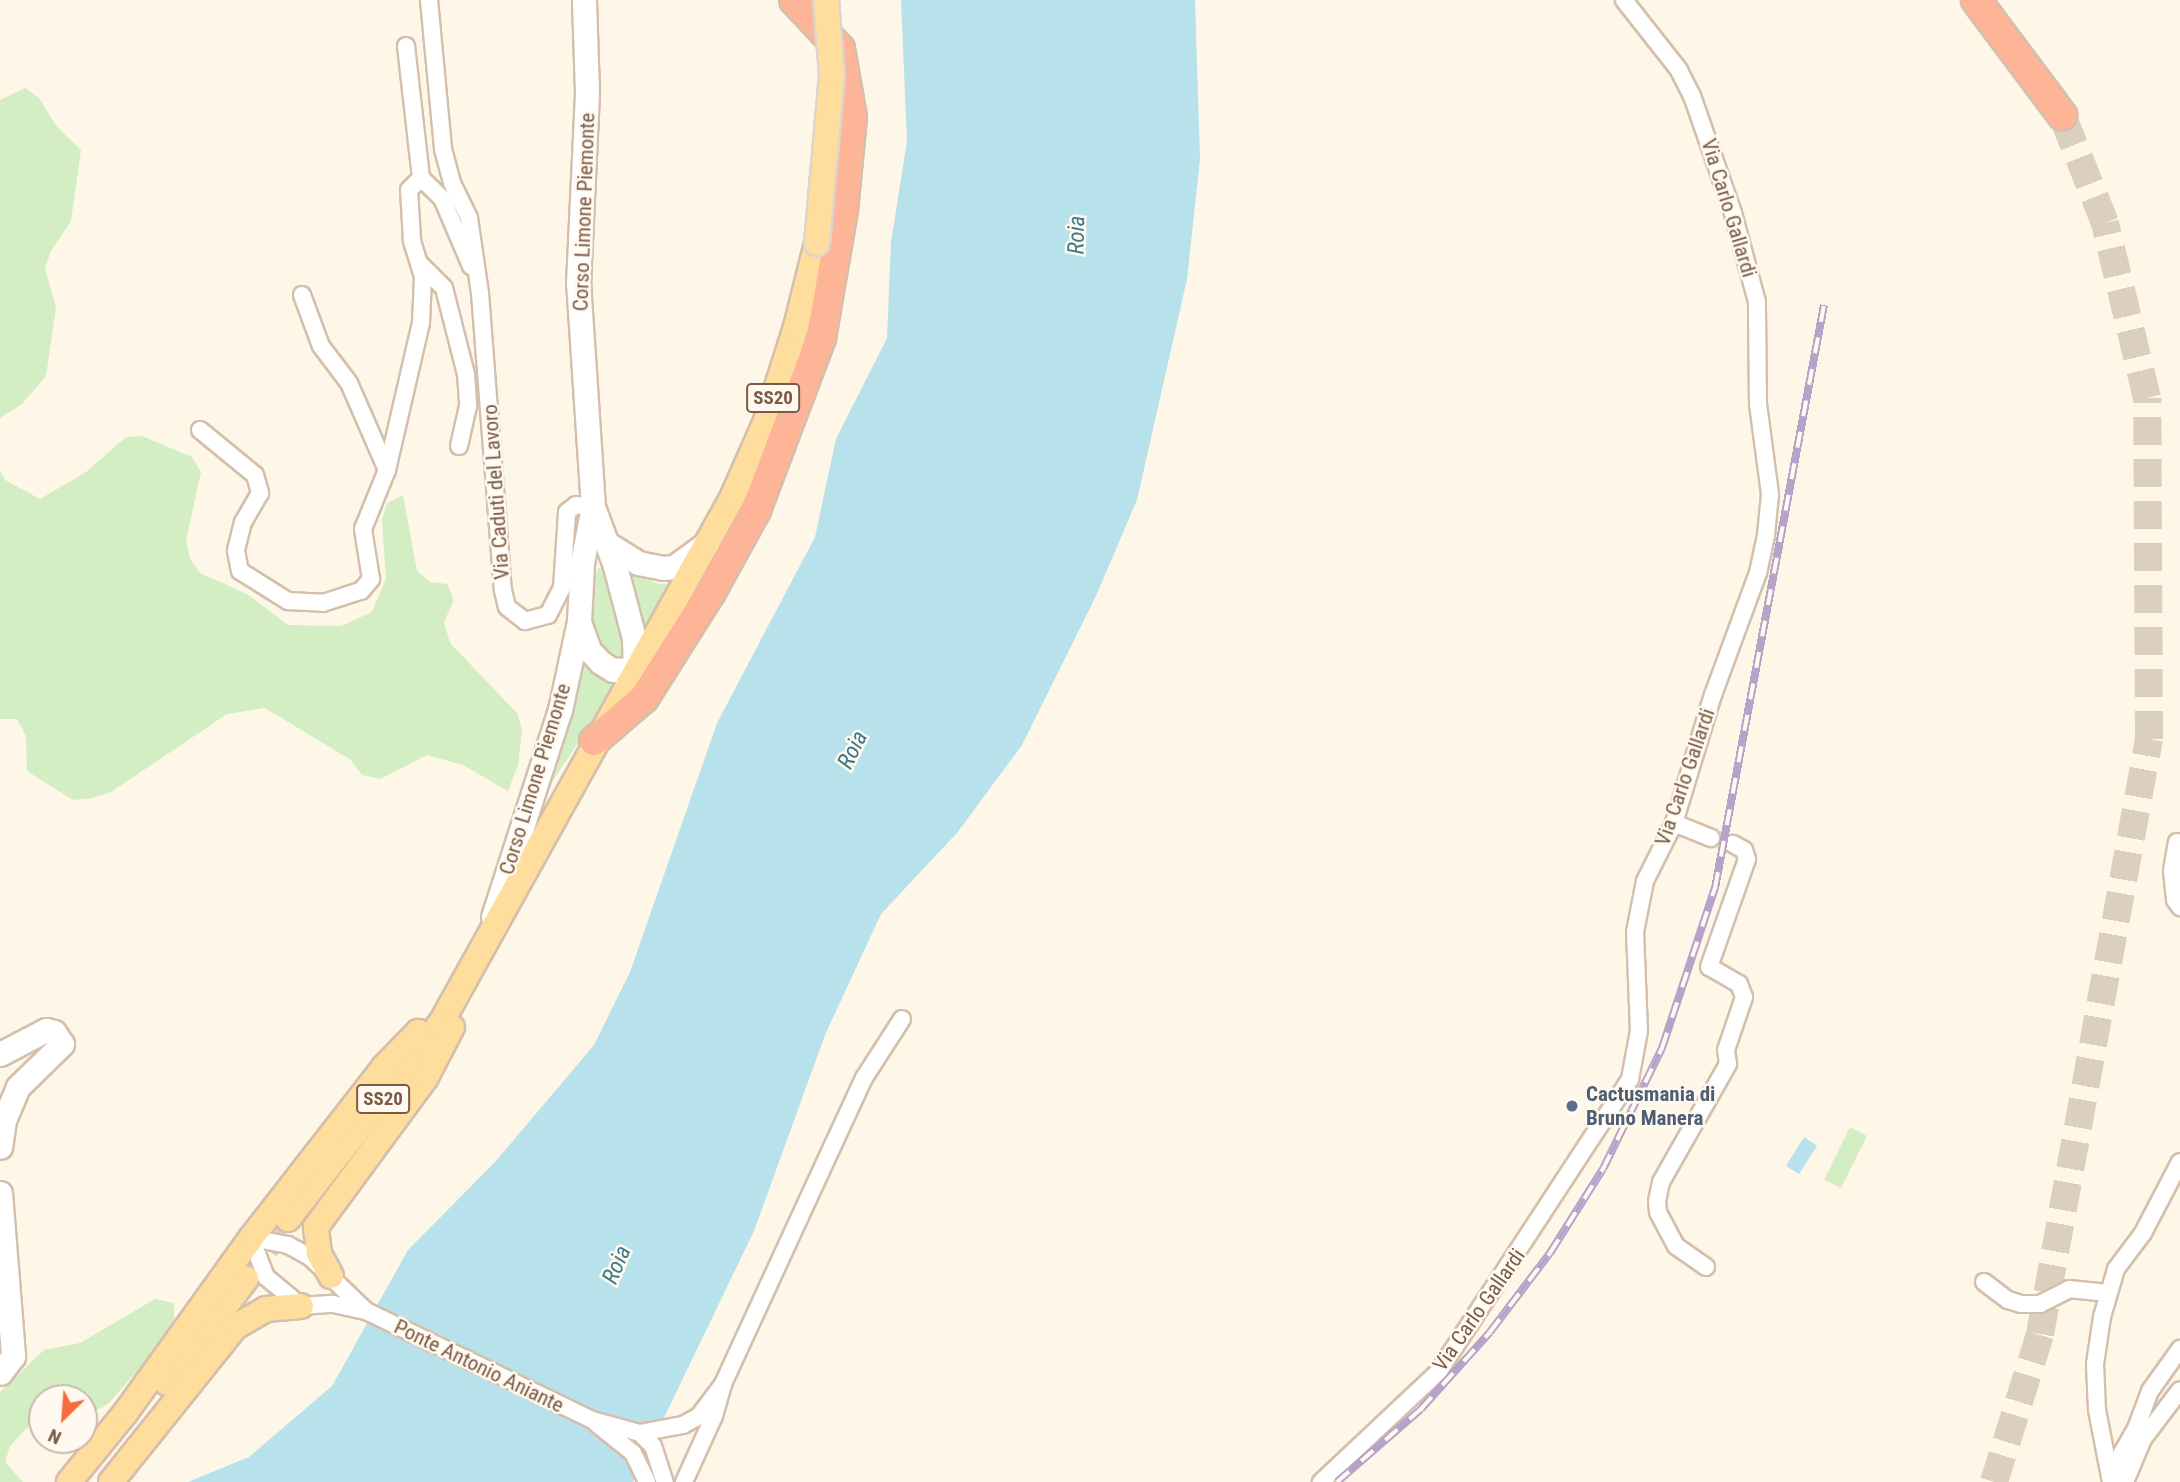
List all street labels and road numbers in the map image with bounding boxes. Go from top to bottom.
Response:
street label: Corso Limone Piemonte [568,112,600,312]
street label: Via Carlo Gallardi [1696,136,1762,280]
road number: SS20 [745,382,801,414]
street label: Via Caduti del Lavoro [477,403,515,581]
street label: Corso Limone Piemonte [494,680,576,878]
street label: Via Carlo Gallardi [1650,705,1720,849]
road number: SS20 [355,1084,411,1114]
street label: Via Carlo Gallardi [1427,1244,1531,1376]
street label: Ponte Antonio Aniante [390,1314,568,1418]

